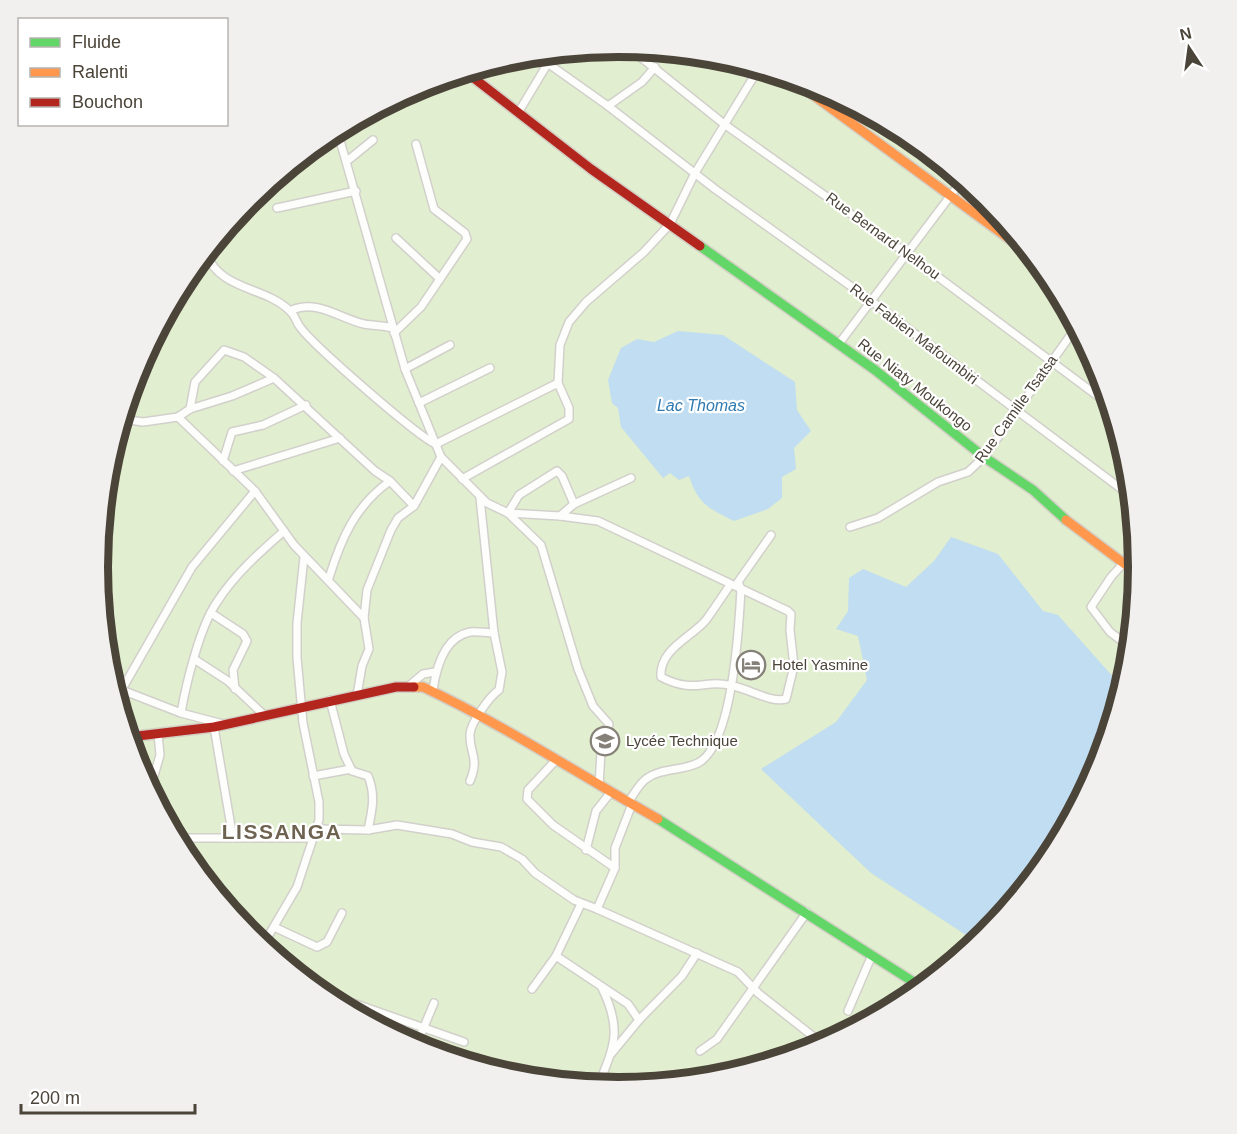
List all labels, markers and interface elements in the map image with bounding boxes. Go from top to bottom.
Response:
legend [18,18,228,126]
north arrow [1159,18,1219,78]
text: N [1178,24,1193,43]
text: Fluide [72,32,121,52]
text: Ralenti [72,62,128,82]
text: Bouchon [72,92,143,112]
street label: Rue Bernard Nelhou [823,189,944,283]
street label: Rue Fabien Mafoumbiri [847,280,982,387]
street label: Rue Niaty Moukongo [855,335,976,434]
street label: Rue Camille Tsatsa [971,351,1061,466]
water label: Lac Thomas [657,397,745,414]
hotel icon: Hotel Yasmine [735,649,767,681]
place label: Hotel Yasmine [772,656,868,673]
school or university icon: Lycée Technique [589,725,621,757]
place label: Lycée Technique [626,732,738,749]
district label: LISSANGA [222,820,342,843]
scale bar [21,1077,195,1115]
text: 200 m [30,1088,80,1108]

